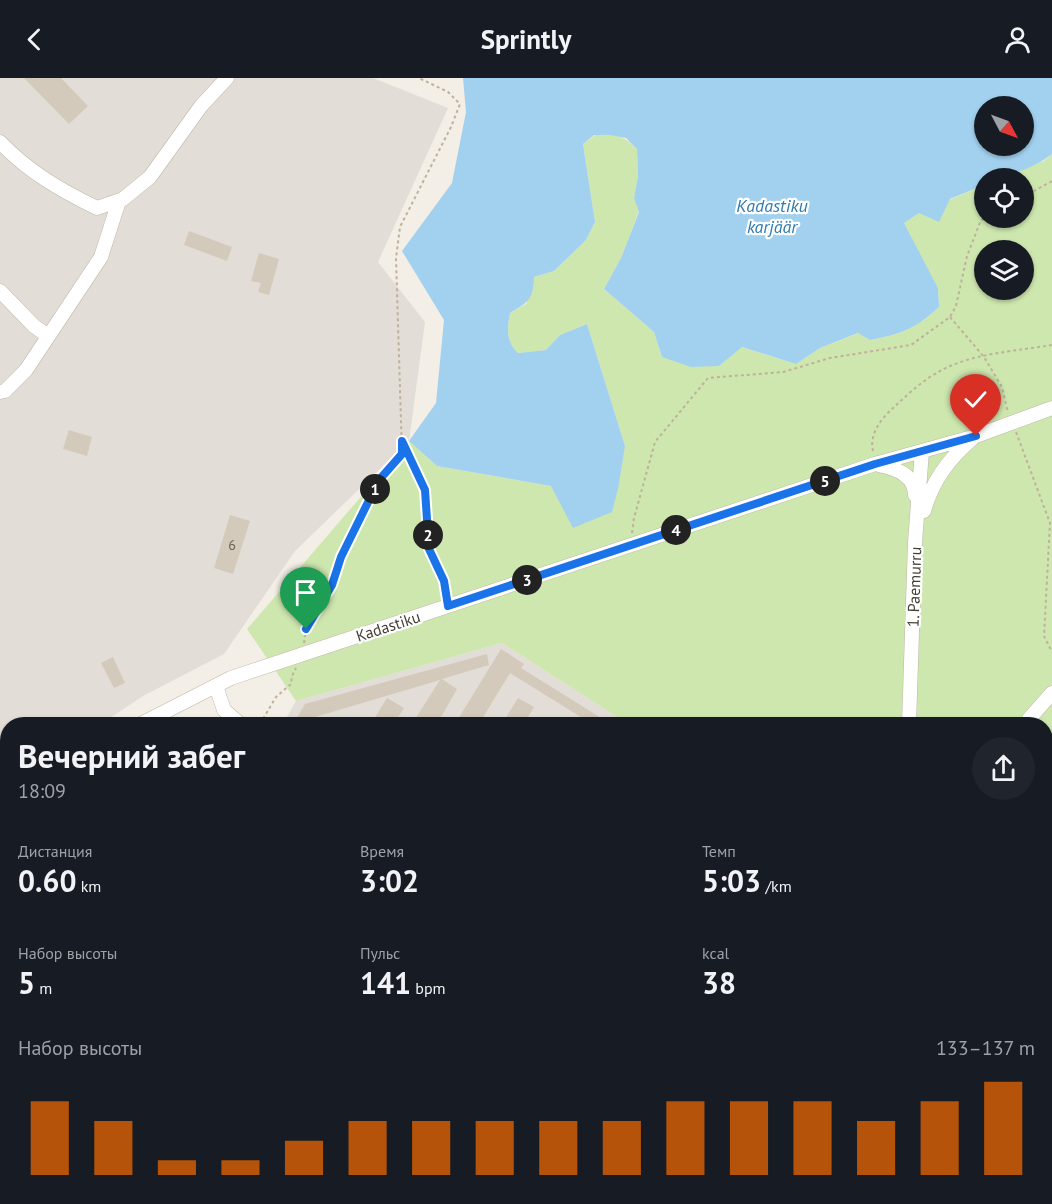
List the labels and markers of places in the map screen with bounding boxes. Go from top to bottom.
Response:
pin [950,374,1001,436]
pin: 5 [810,466,840,496]
pin: 1 [360,474,390,504]
pin: 4 [661,515,691,545]
pin: 2 [413,520,443,550]
pin: 3 [512,565,542,595]
pin [280,567,331,629]

